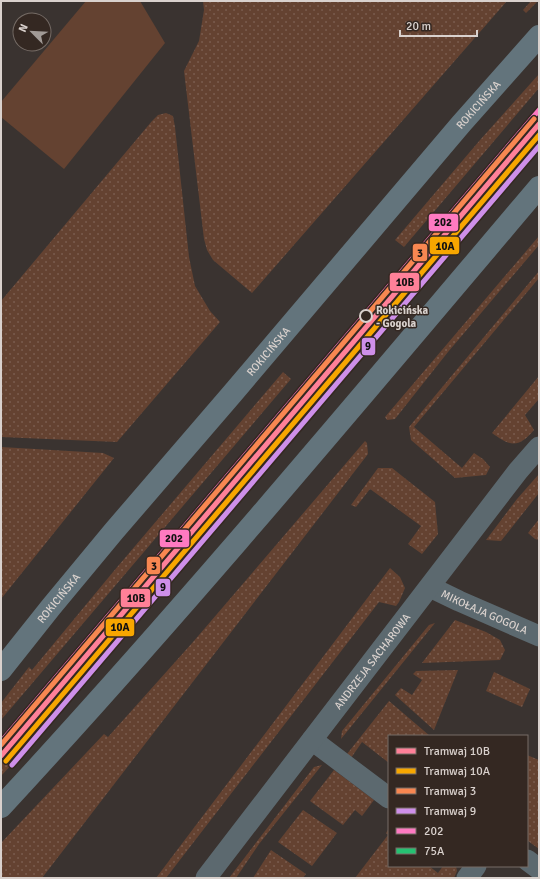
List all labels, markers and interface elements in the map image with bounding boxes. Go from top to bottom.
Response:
north arrow [12,12,52,52]
scale bar [400,12,477,38]
text: 20 m [406,19,431,34]
text: N [16,22,31,34]
street label: ROKICIŃSKA [454,78,504,132]
line badge: 202 [428,213,459,232]
text: 202 [434,216,452,229]
line badge: 10A [429,236,460,255]
text: 10A [436,240,454,253]
line badge: 3 [412,243,428,262]
text: 3 [417,247,423,260]
line badge: 10B [389,272,420,292]
text: 10B [396,276,415,289]
place label: Rokicińska - Gogola [376,304,429,330]
marker: Rokicińska - Gogola [359,309,373,323]
street label: ROKICIŃSKA [244,324,293,379]
line badge: 9 [361,337,376,356]
text: 9 [365,340,371,353]
line badge: 202 [159,529,190,548]
text: 202 [165,532,183,545]
line badge: 3 [146,556,161,575]
text: 3 [151,560,157,573]
street label: ROKICIŃSKA [35,571,83,626]
line badge: 9 [155,578,171,597]
text: 9 [160,581,166,594]
street label: MIKOŁAJA GOGOLA [439,587,530,637]
line badge: 10B [120,588,151,608]
text: 10B [127,592,146,605]
street label: ANDRZEJA SACHAROWA [332,611,413,712]
line badge: 10A [105,618,135,637]
text: 10A [111,621,129,634]
legend [388,735,528,867]
text: Tramwaj 10B [424,744,490,759]
text: Tramwaj 10A [424,764,491,779]
text: Tramwaj 3 [424,784,476,799]
text: Tramwaj 9 [424,804,476,819]
text: 202 [424,824,443,839]
text: 75A [424,844,445,859]

